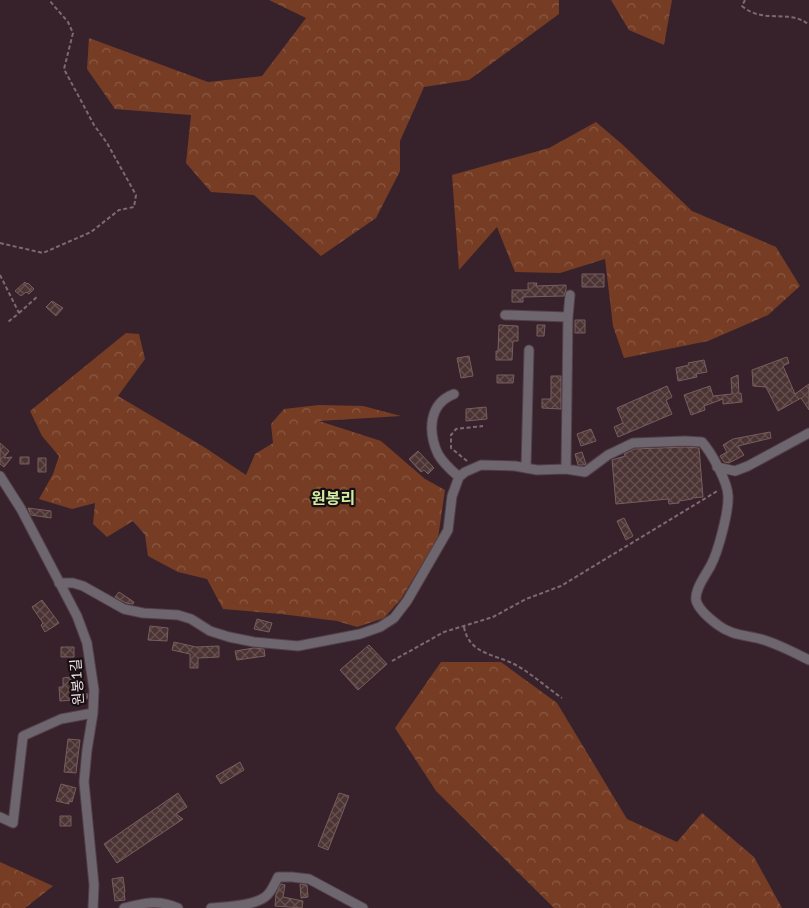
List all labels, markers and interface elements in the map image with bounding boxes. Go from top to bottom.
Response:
district label: 원봉리 [311,488,355,507]
street label: 원봉1길 [66,658,87,706]

